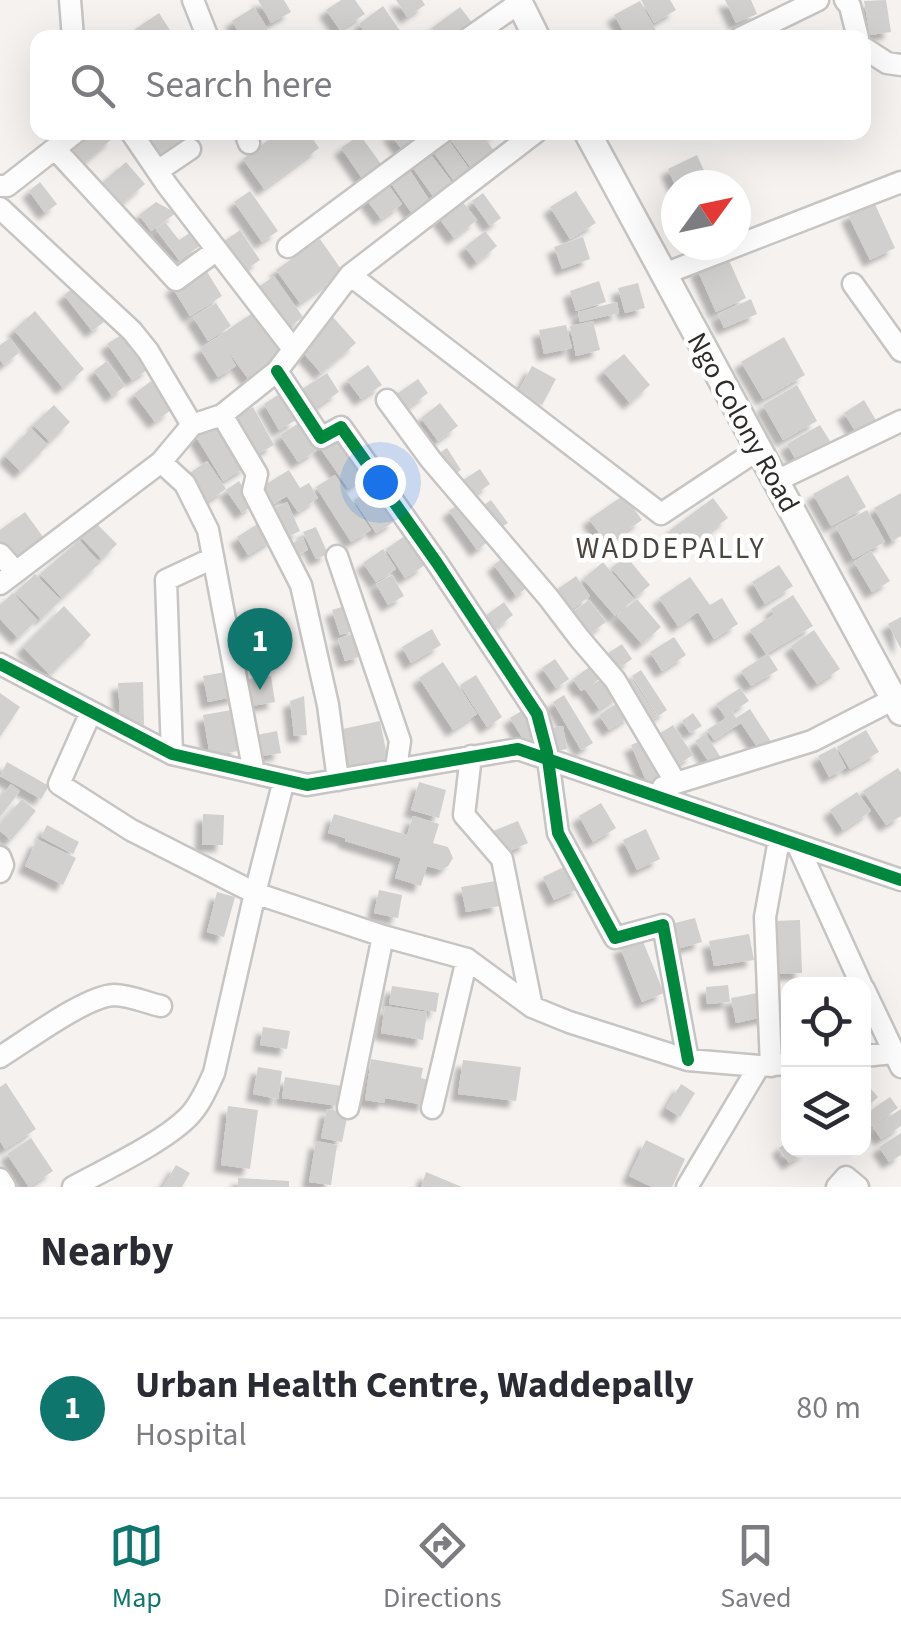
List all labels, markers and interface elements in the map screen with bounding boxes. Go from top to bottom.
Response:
search box [30,30,871,140]
icon: search [65,58,120,113]
text: Search here [145,58,332,112]
north arrow [661,170,751,260]
street label: Ngo Colony Road [677,325,809,520]
your location [355,457,406,508]
district label: WADDEPALLY [576,527,766,570]
pin: 1 [228,608,292,690]
map controls [781,977,871,1157]
button: locate [781,977,871,1067]
button: layers [781,1067,871,1157]
text: Nearby [40,1222,174,1282]
text: Urban Health Centre, Waddepally [135,1358,694,1412]
text: 1 [64,1385,81,1431]
text: 80 m [796,1385,861,1431]
text: Hospital [135,1412,247,1458]
tab: Map [109,1518,164,1618]
tab: Directions [383,1518,502,1618]
tab: Saved [720,1518,792,1618]

